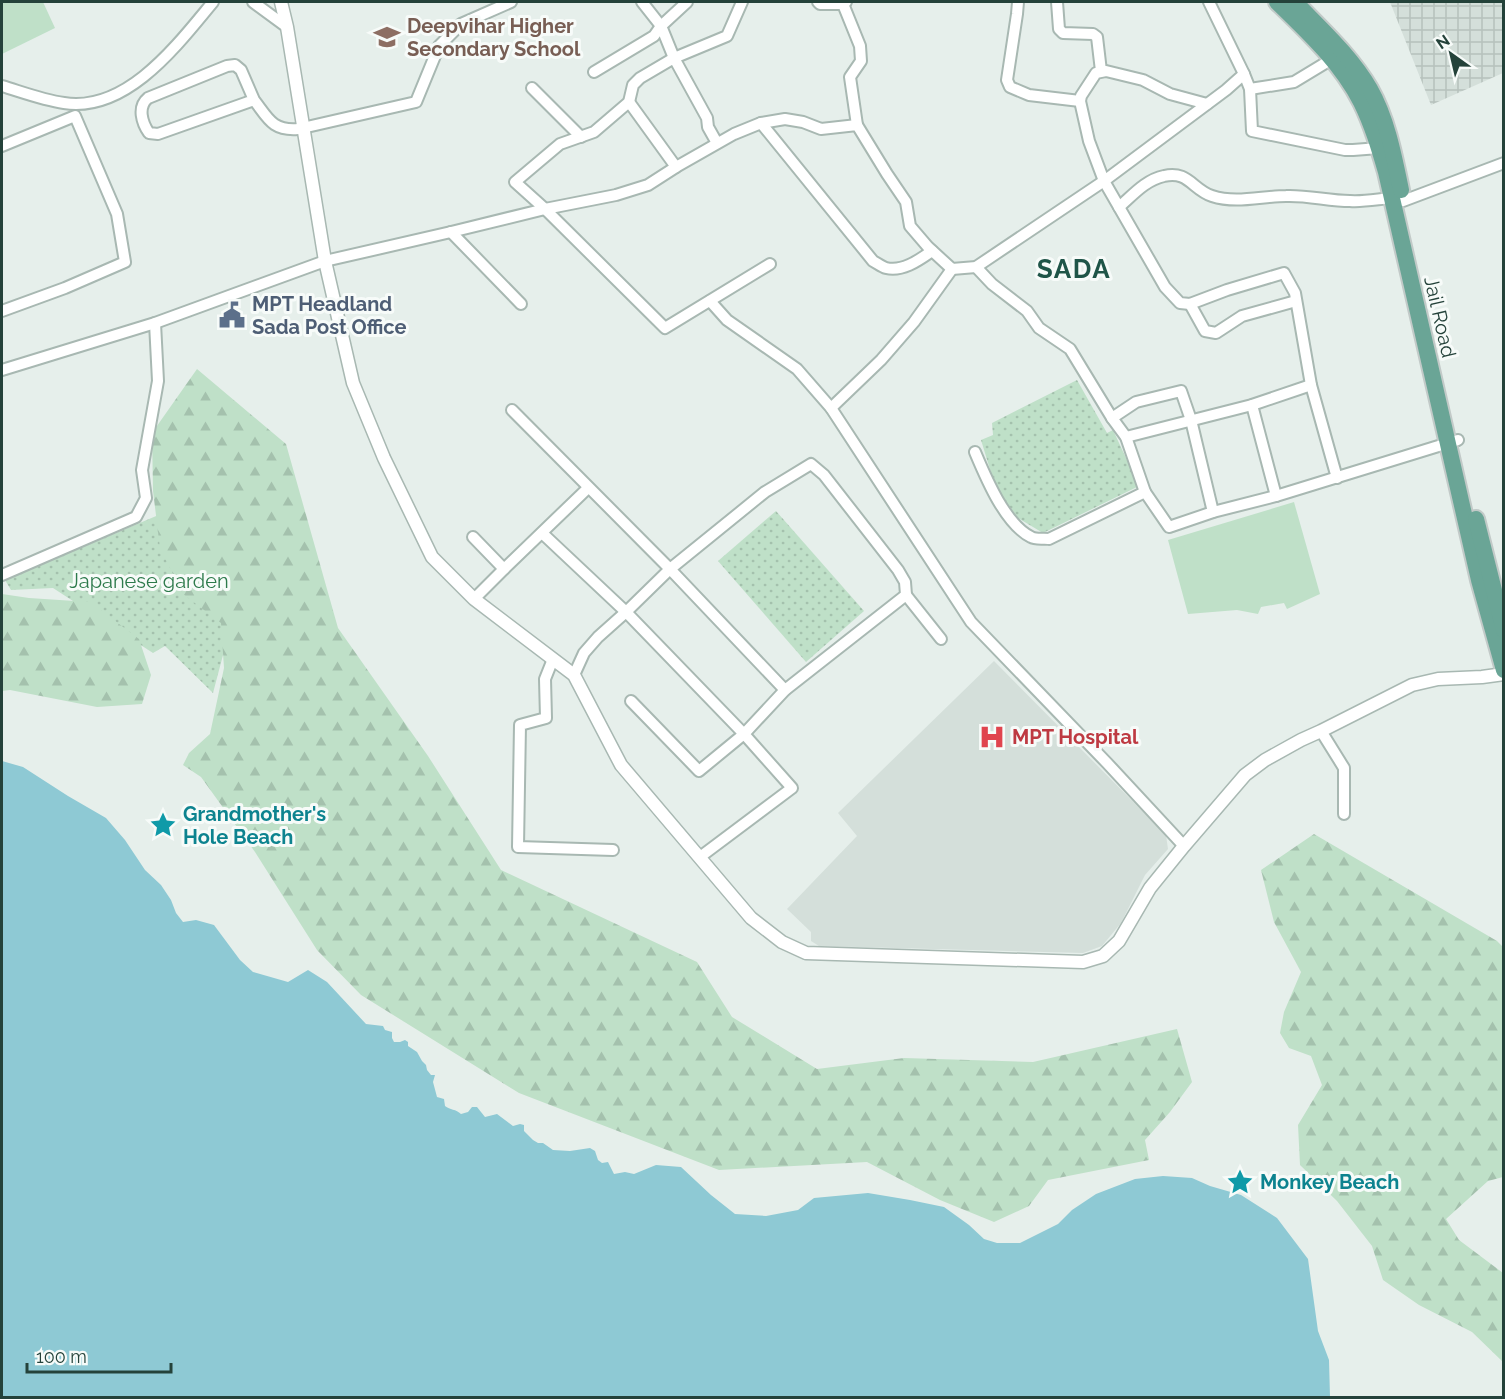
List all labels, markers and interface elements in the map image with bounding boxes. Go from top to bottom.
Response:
place label: Deepvihar Higher Secondary School [407,14,581,61]
school or university icon: Deepvihar Higher Secondary School [372,22,402,52]
north arrow [1421,24,1481,84]
text: N [1433,31,1453,53]
district label: SADA [1037,254,1111,284]
street label: Jail Road [1419,274,1461,360]
place label: MPT Headland Sada Post Office [252,292,406,339]
public building icon: MPT Headland Sada Post Office [217,300,247,330]
park label: Japanese garden [69,569,229,593]
hospital icon: MPT Hospital [977,722,1007,752]
place label: MPT Hospital [1012,725,1139,749]
place label: Grandmother's Hole Beach [183,802,326,849]
place icon: Grandmother's Hole Beach [148,810,178,840]
place icon: Monkey Beach [1225,1167,1255,1197]
place label: Monkey Beach [1260,1170,1399,1194]
scale bar [27,1336,171,1374]
text: 100 m [36,1346,87,1367]

